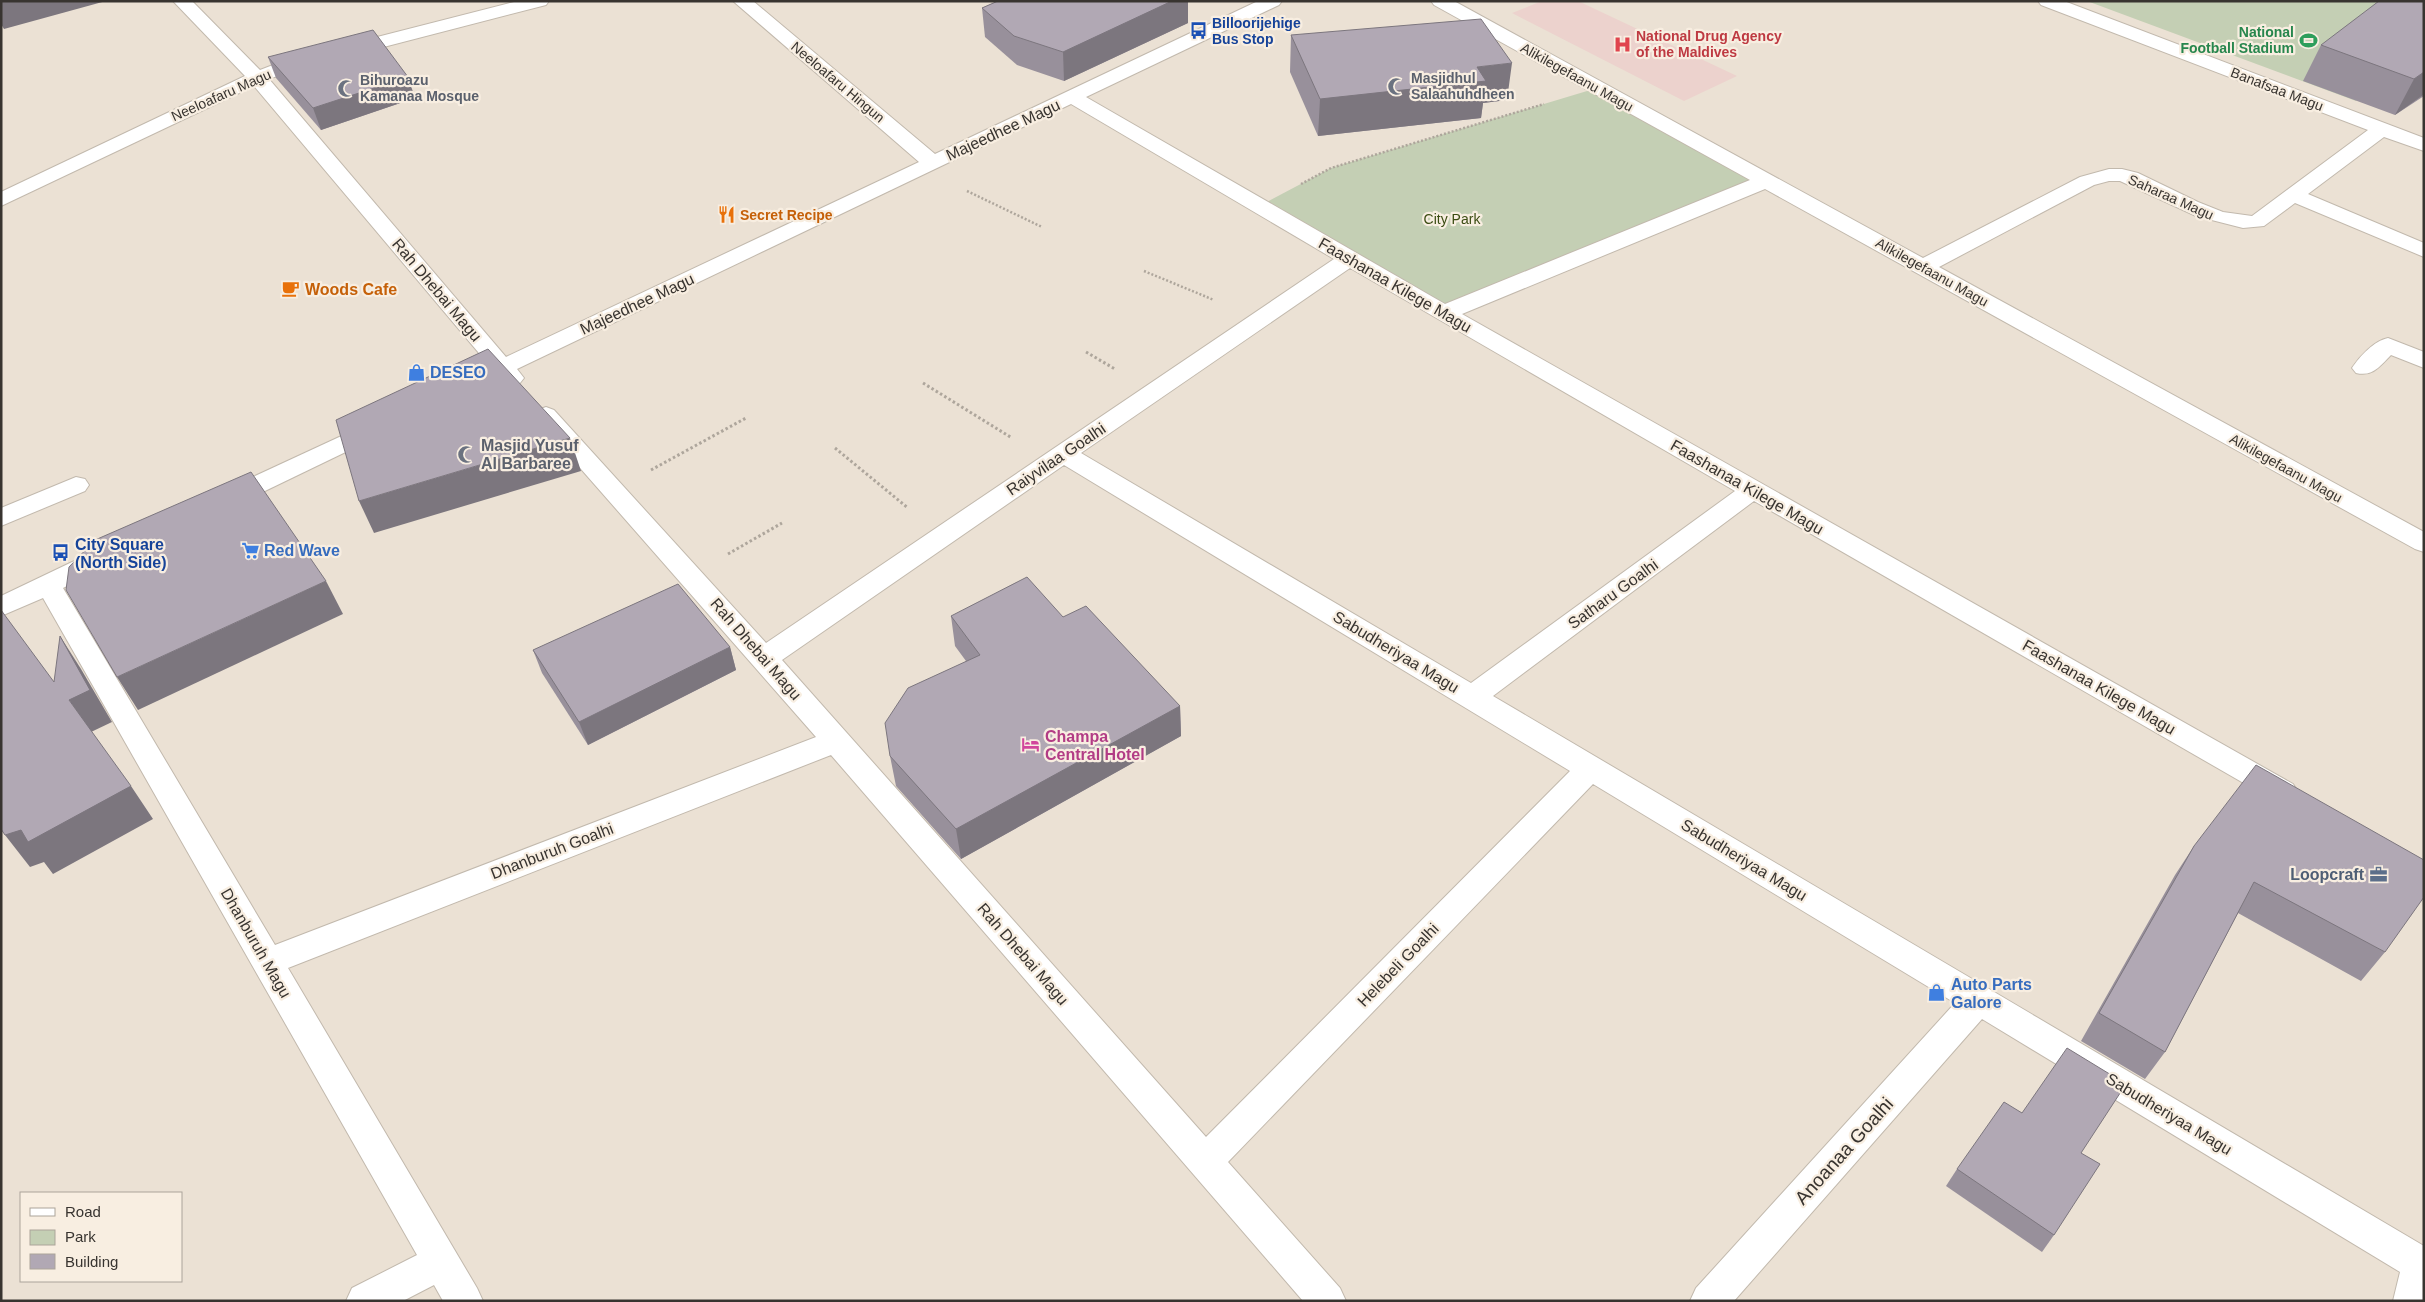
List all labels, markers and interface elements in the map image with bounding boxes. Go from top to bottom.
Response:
place label: Billoorijehige Bus Stop [1212,15,1301,47]
bus stop icon: Billoorijehige Bus Stop [1188,21,1208,41]
place label: National Football Stadium [2180,24,2294,56]
place label: National Drug Agency of the Maldives [1636,28,1782,60]
sports icon: National Football Stadium [2298,30,2318,50]
hospital icon: National Drug Agency of the Maldives [1612,34,1632,54]
street label: Neeloafaru Hingun [788,38,888,126]
street label: Alikilegefaanu Magu [1518,39,1636,115]
street label: Banafsaa Magu [2228,64,2326,114]
street label: Neeloafaru Magu [169,66,273,124]
place label: Masjidhul Salaahuhdheen [1411,70,1514,102]
place label: Bihuroazu Kamanaa Mosque [360,72,479,104]
mosque icon: Masjidhul Salaahuhdheen [1387,76,1407,96]
mosque icon: Bihuroazu Kamanaa Mosque [336,78,356,98]
street label: Majeedhee Magu [943,96,1063,164]
street label: Saharaa Magu [2126,171,2216,223]
restaurant icon: Secret Recipe [716,205,736,225]
place label: Secret Recipe [740,207,833,223]
park label: City Park [1424,211,1481,227]
street label: Faashanaa Kilege Magu [1316,234,1474,336]
street label: Alikilegefaanu Magu [1873,234,1991,310]
street label: Rah Dhebai Magu [389,235,485,345]
street label: Majeedhee Magu [577,270,697,338]
cafe icon: Woods Cafe [281,279,301,299]
place label: Woods Cafe [305,281,397,298]
shop icon: DESEO [406,362,426,382]
place label: DESEO [430,364,486,381]
street label: Raiyvilaa Goalhi [1003,420,1109,498]
street label: Alikilegefaanu Magu [2227,430,2345,506]
street label: Faashanaa Kilege Magu [1668,436,1826,538]
place label: Masjid Yusuf Al Barbaree [481,437,579,472]
mosque icon: Masjid Yusuf Al Barbaree [457,444,477,464]
place label: City Square (North Side) [75,536,167,571]
supermarket icon: Red Wave [240,540,260,560]
place label: Red Wave [264,542,340,559]
bus stop icon: City Square (North Side) [51,543,71,563]
street label: Satharu Goalhi [1565,556,1661,632]
street label: Rah Dhebai Magu [707,595,805,703]
street label: Sabudheriyaa Magu [1330,608,1462,696]
street label: Faashanaa Kilege Magu [2020,636,2178,738]
place label: Champa Central Hotel [1045,728,1145,763]
hotel icon: Champa Central Hotel [1021,735,1041,755]
street label: Sabudheriyaa Magu [1678,816,1810,904]
street label: Dhanburuh Goalhi [488,820,616,882]
office icon: Loopcraft [2368,864,2388,884]
place label: Loopcraft [2290,866,2365,883]
street label: Dhanburuh Magu [218,885,294,1001]
street label: Rah Dhebai Magu [974,900,1072,1008]
street label: Helebeli Goalhi [1354,920,1442,1010]
place label: Auto Parts Galore [1951,976,2032,1011]
shop icon: Auto Parts Galore [1927,983,1947,1003]
street label: Sabudheriyaa Magu [2103,1070,2235,1158]
street label: Anoanaa Goalhi [1791,1093,1897,1209]
legend [20,1192,182,1282]
text: Road [65,1203,101,1220]
text: Park [65,1228,96,1245]
text: Building [65,1253,118,1270]

